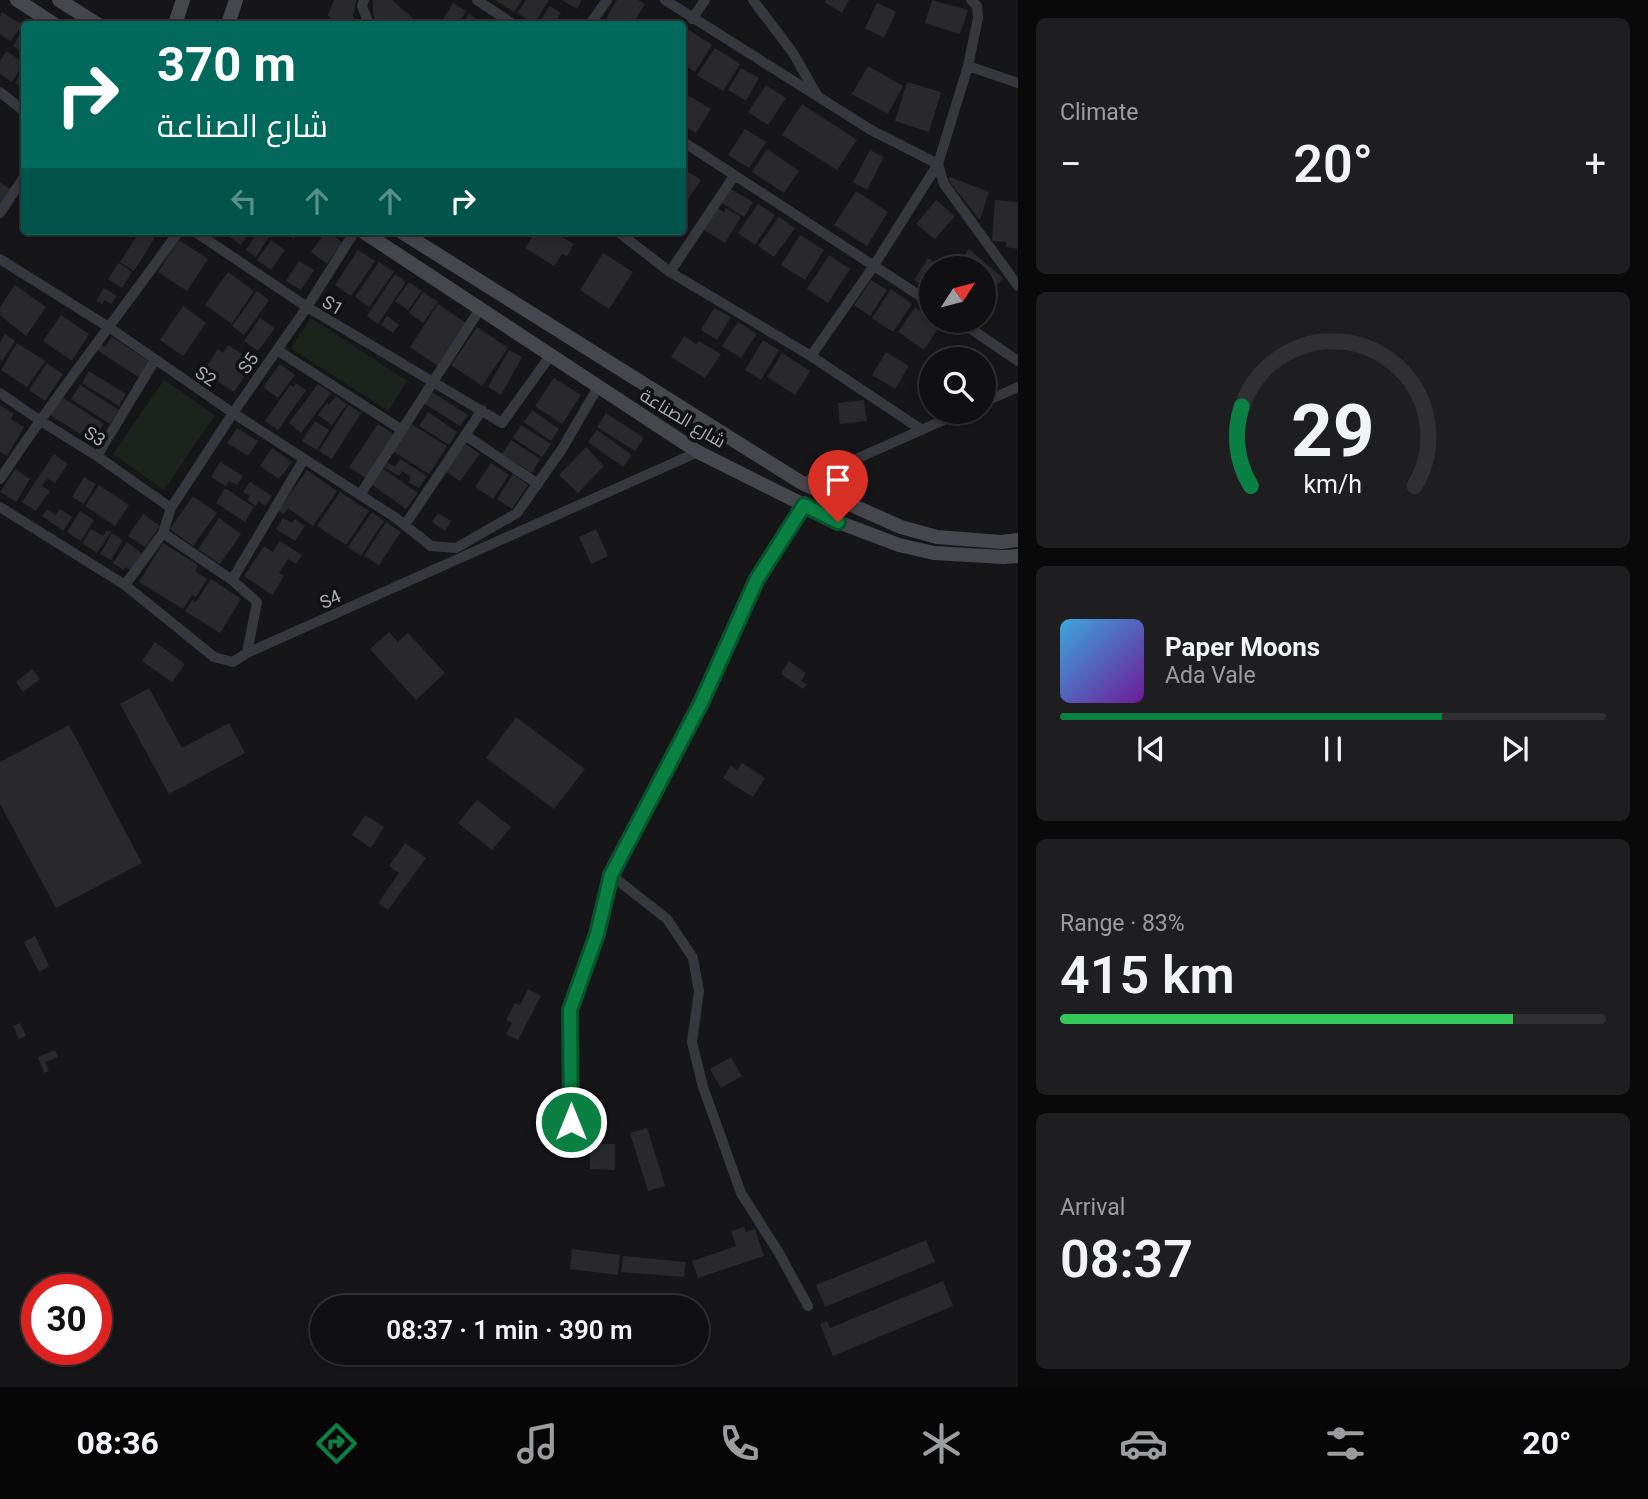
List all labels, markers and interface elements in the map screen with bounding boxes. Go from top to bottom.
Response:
text: 370 m [157,36,296,93]
icon: right [42,49,133,140]
text: Climate [1060,99,1139,126]
text: شارع الصناعة [157,107,328,145]
text: 20° [1293,134,1373,195]
text: − [1060,142,1082,186]
text: + [1584,142,1606,186]
icon: left [225,182,263,220]
icon: ahead [298,182,336,220]
icon: ahead [371,182,409,220]
icon: right [444,182,482,220]
north arrow [919,256,996,332]
map controls [919,256,996,424]
street label: S1 [319,291,347,319]
button: search [919,347,996,424]
street label: S5 [233,348,263,378]
street label: S2 [192,361,220,391]
street label: شارع الصناعة [635,384,730,453]
text: 29 [1291,388,1375,474]
street label: S3 [81,422,109,450]
pin [808,450,868,522]
icon: arrive [819,461,857,499]
text: km/h [1304,469,1362,498]
street label: S4 [316,585,344,613]
text: Paper Moons [1165,632,1320,662]
text: Ada Vale [1165,662,1256,689]
icon: previous [1132,730,1170,768]
icon: pause [1314,730,1352,768]
icon: next [1496,730,1534,768]
text: Range · 83% [1060,910,1185,937]
text: 415 km [1060,945,1235,1006]
position arrow [534,1085,608,1159]
text: Arrival [1060,1194,1125,1221]
text: 08:37 [1060,1229,1193,1290]
speed limit sign: 30 [21,1274,112,1365]
text: 08:37 · 1 min · 390 m [386,1315,633,1345]
icon: directions [312,1419,361,1468]
icon: music [513,1419,562,1468]
icon: phone [715,1419,764,1468]
icon: climate [917,1419,966,1468]
icon: car [1119,1419,1168,1468]
icon: filters [1321,1419,1370,1468]
text: 08:36 [76,1424,159,1462]
text: 20° [1522,1424,1572,1462]

